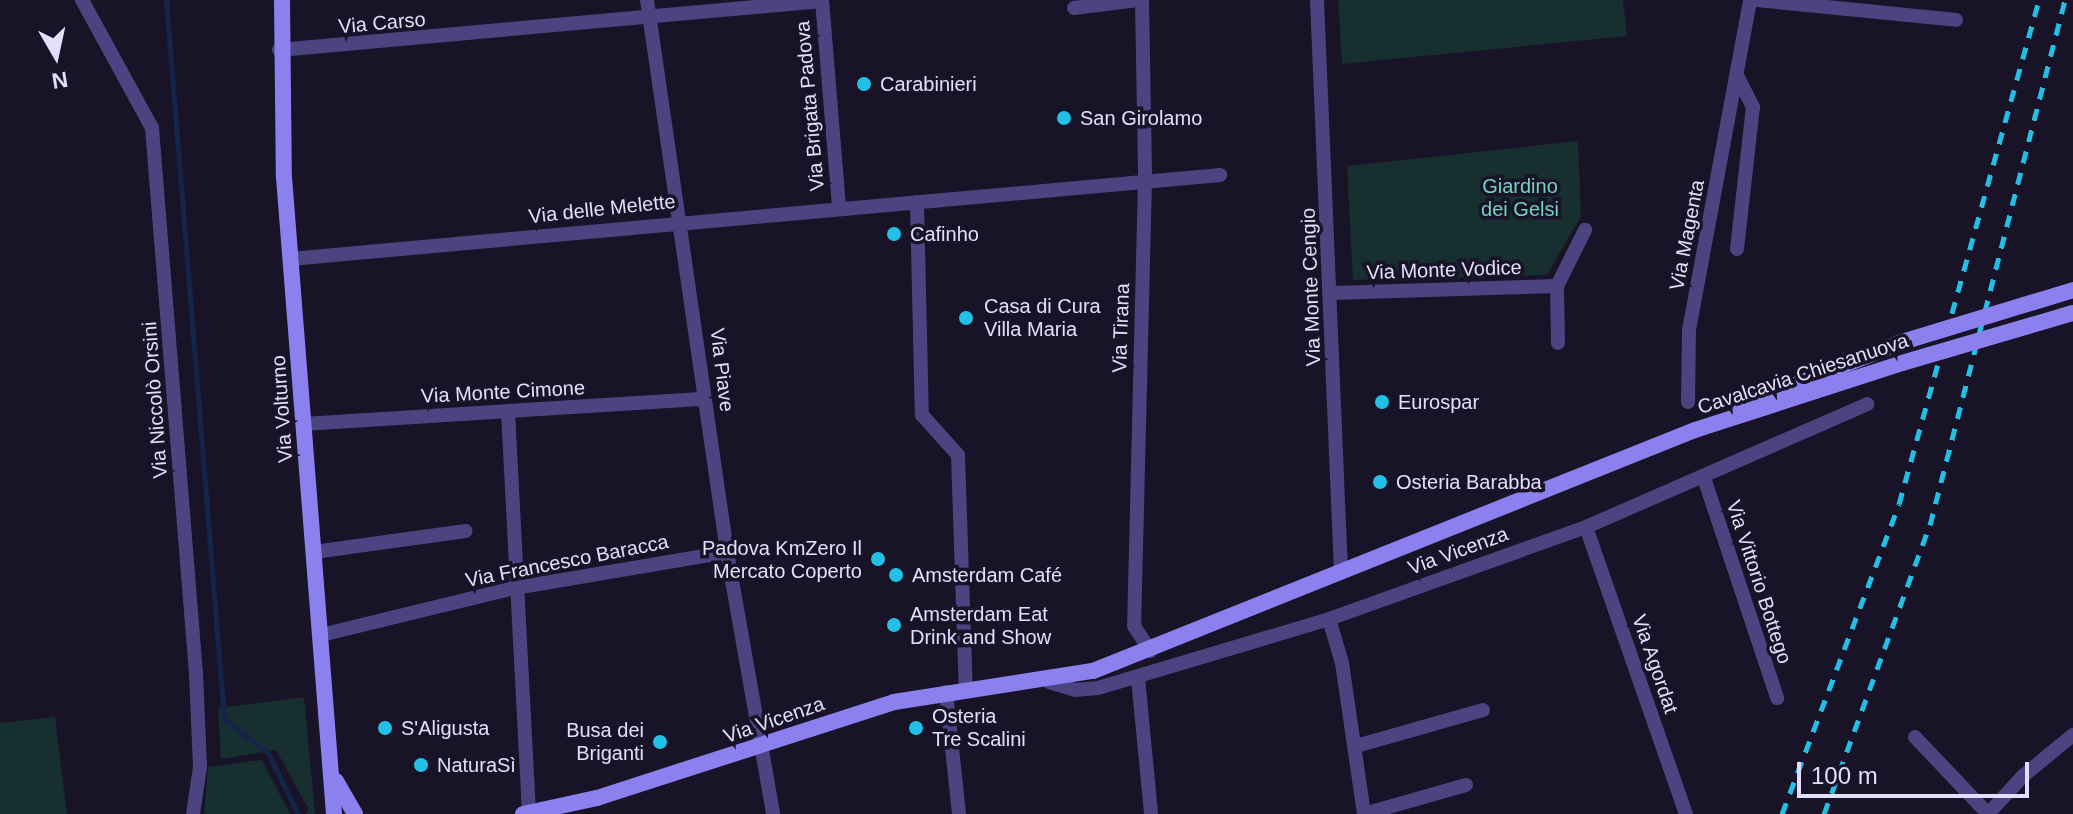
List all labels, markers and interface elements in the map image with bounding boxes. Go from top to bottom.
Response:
street label: Via Carso [337,7,427,39]
north arrow [16,16,96,96]
street label: Via Brigata Padova [791,20,829,192]
text: N [50,67,70,94]
place label: Carabinieri [880,72,977,96]
marker: Carabinieri [855,75,873,93]
place label: San Girolamo [1080,106,1202,130]
marker: San Girolamo [1055,109,1073,127]
park label: Giardino dei Gelsi [1481,175,1559,222]
street label: Via Magenta [1665,178,1709,292]
street label: Via delle Melette [527,189,677,229]
street label: Via Monte Cengio [1296,207,1326,367]
place label: Cafinho [910,222,979,246]
marker: Cafinho [885,225,903,243]
street label: Via Monte Vodice [1366,255,1522,285]
street label: Via Tirana [1107,283,1135,373]
place label: Casa di Cura Villa Maria [984,294,1101,341]
marker: Casa di Cura Villa Maria [955,307,977,329]
street label: Via Niccolò Orsini [138,321,172,479]
street label: Via Piave [705,327,739,413]
street label: Cavalcavia Chiesanuova [1695,329,1911,419]
street label: Via Volturno [266,355,298,463]
street label: Via Monte Cimone [420,376,586,408]
place label: Eurospar [1398,390,1479,414]
marker: Eurospar [1373,393,1391,411]
place label: Osteria Barabba [1396,470,1542,494]
marker: Osteria Barabba [1371,473,1389,491]
street label: Via Vittorio Bottego [1721,497,1797,667]
street label: Via Vicenza [1405,522,1511,580]
street label: Via Francesco Baracca [463,530,671,592]
place label: Padova KmZero Il Mercato Coperto [702,536,862,583]
marker: Padova KmZero Il Mercato Coperto [869,550,887,568]
place label: Amsterdam Café [912,563,1062,587]
marker: Amsterdam Café [887,566,905,584]
place label: Amsterdam Eat Drink and Show [910,602,1051,649]
street label: Via Agordat [1627,611,1683,717]
marker: Amsterdam Eat Drink and Show [885,616,903,634]
street label: Via Vicenza [721,692,827,748]
place label: Osteria Tre Scalini [932,704,1026,751]
place label: S'Aligusta [401,716,489,740]
place label: Busa dei Briganti [566,718,644,765]
marker: S'Aligusta [376,719,394,737]
marker: Osteria Tre Scalini [907,719,925,737]
marker: Busa dei Briganti [651,733,669,751]
scale bar [1801,746,2033,796]
place label: NaturaSì [437,753,516,777]
marker: NaturaSì [412,756,430,774]
text: 100 m [1811,762,1878,789]

